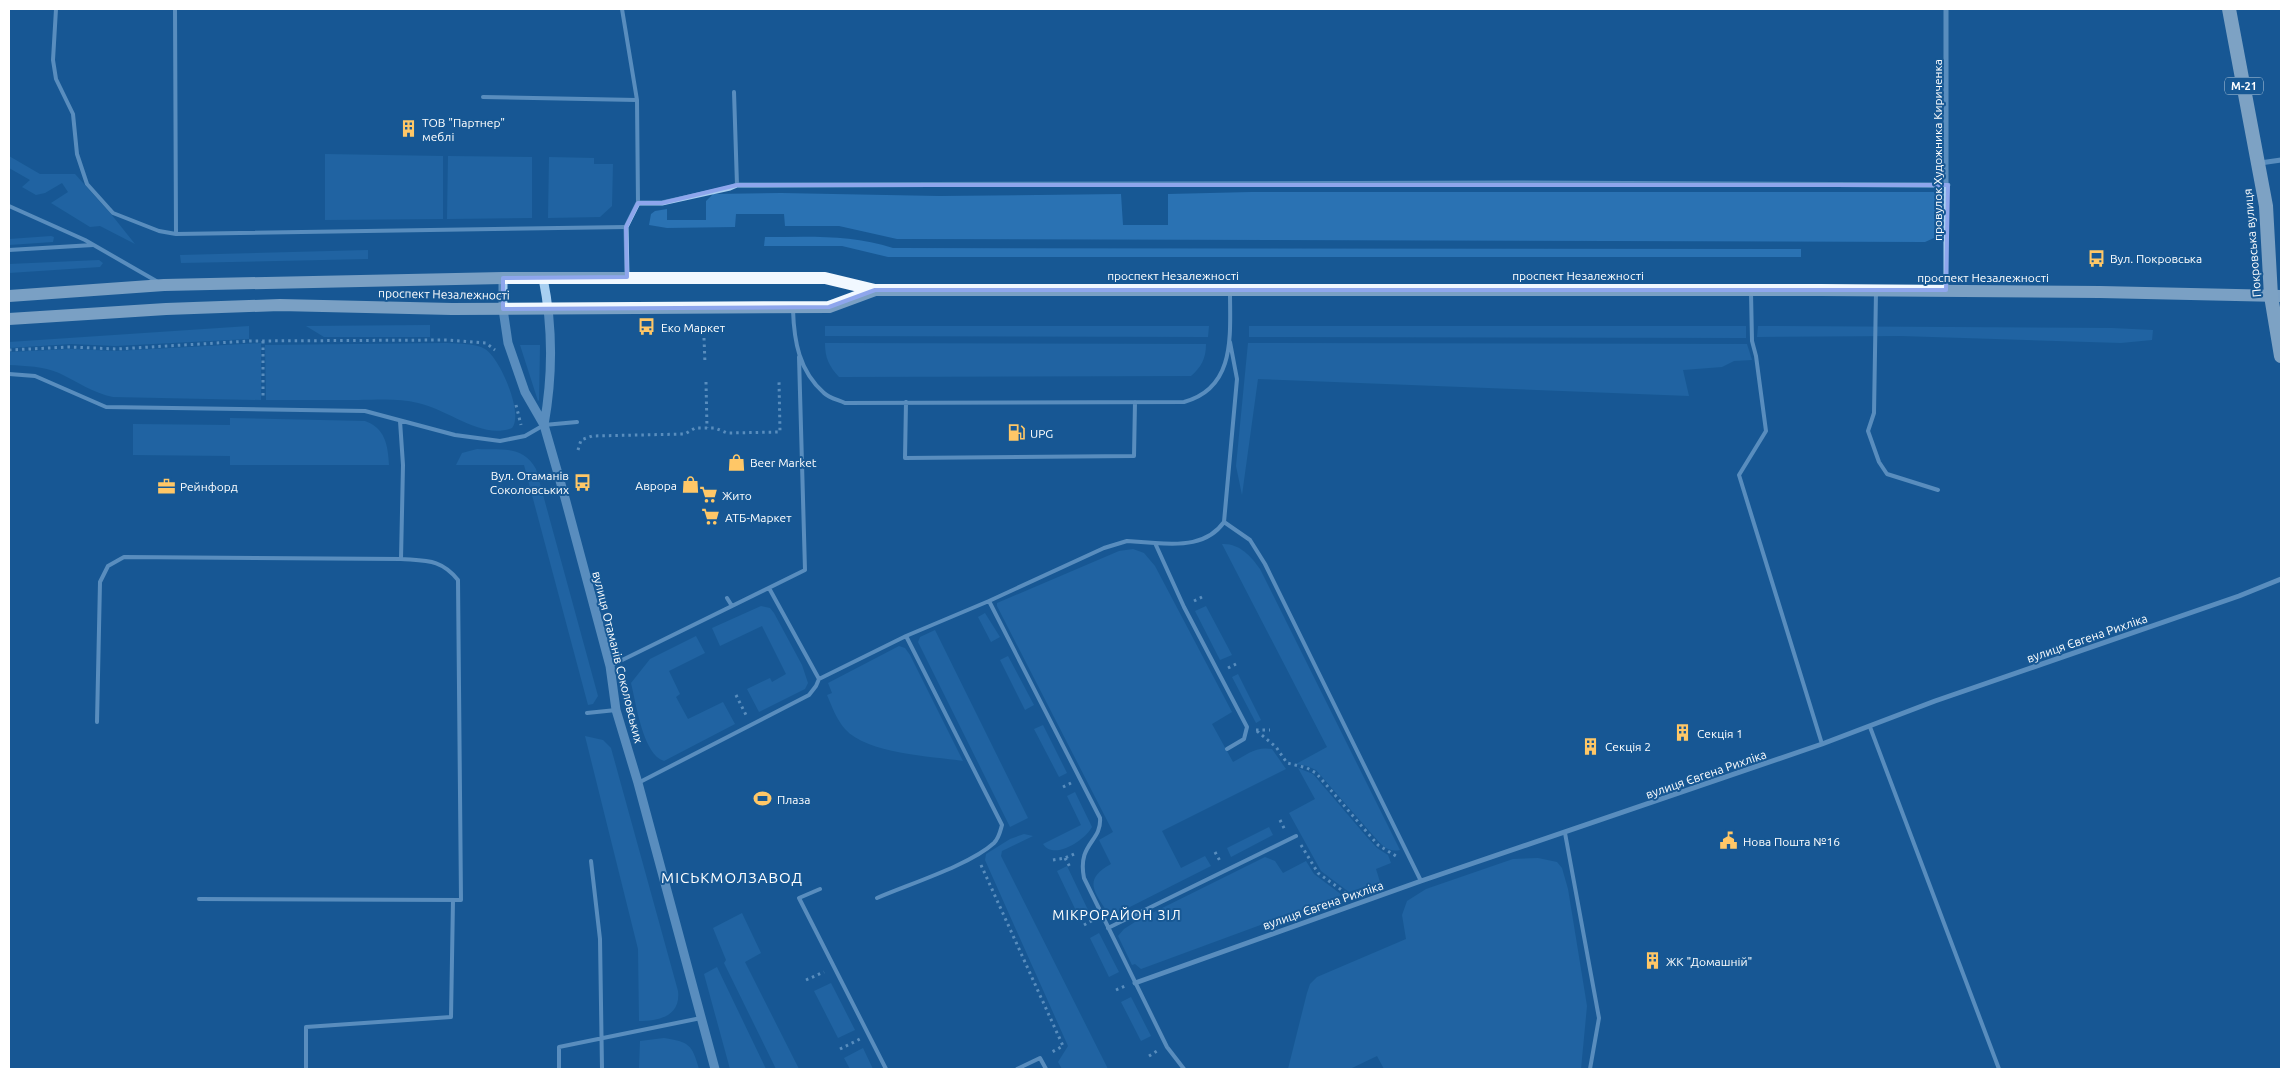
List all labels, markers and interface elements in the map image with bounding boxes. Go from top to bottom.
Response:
street label: провулок Художника Кириченка [1931,59,1944,241]
road number: М-21 [2225,78,2263,94]
place label: ТОВ "Партнер" меблі [422,116,505,143]
building icon: ТОВ "Партнер" меблі [398,119,418,139]
street label: Покровська вулиця [2241,188,2263,298]
bus stop icon: Вул. Покровська [2086,248,2106,268]
place label: Вул. Покровська [2110,252,2202,265]
street label: проспект Незалежності [1107,269,1239,282]
street label: проспект Незалежності [1512,269,1644,282]
street label: проспект Незалежності [1917,271,2049,284]
street label: проспект Незалежності [378,286,510,302]
bus stop icon: Еко Маркет [637,317,657,337]
place label: Еко Маркет [661,321,726,334]
fuel station icon: UPG [1006,423,1026,443]
place label: UPG [1030,427,1053,440]
shop icon: Beer Market [726,452,746,472]
place label: Beer Market [750,456,817,469]
place label: Вул. Отаманів Соколовських [490,469,569,496]
bus stop icon: Вул. Отаманів Соколовських [573,472,593,492]
shop icon: Аврора [681,475,701,495]
office icon: Рейнфорд [156,476,176,496]
place label: Аврора [635,479,677,492]
place label: Рейнфорд [180,480,238,493]
supermarket icon: Жито [698,485,718,505]
place label: Жито [722,489,752,502]
supermarket icon: АТБ-Маркет [701,507,721,527]
place label: АТБ-Маркет [725,511,792,524]
street label: вулиця Отаманів Соколовських [590,570,646,744]
street label: вулиця Євгена Рихліка [2025,611,2149,665]
building icon: Секція 1 [1673,723,1693,743]
place label: Секція 1 [1697,727,1743,740]
building icon: Секція 2 [1581,736,1601,756]
place label: Секція 2 [1605,740,1651,753]
street label: вулиця Євгена Рихліка [1644,747,1768,801]
sports icon: Плаза [753,789,773,809]
place label: Плаза [777,793,810,806]
public building icon: Нова Пошта №16 [1719,831,1739,851]
place label: Нова Пошта №16 [1743,835,1840,848]
district label: МІСЬКМОЛЗАВОД [661,869,803,886]
street label: вулиця Євгена Рихліка [1261,878,1385,932]
district label: МІКРОРАЙОН ЗІЛ [1052,906,1182,923]
building icon: ЖК "Домашній" [1642,951,1662,971]
place label: ЖК "Домашній" [1666,955,1752,968]

